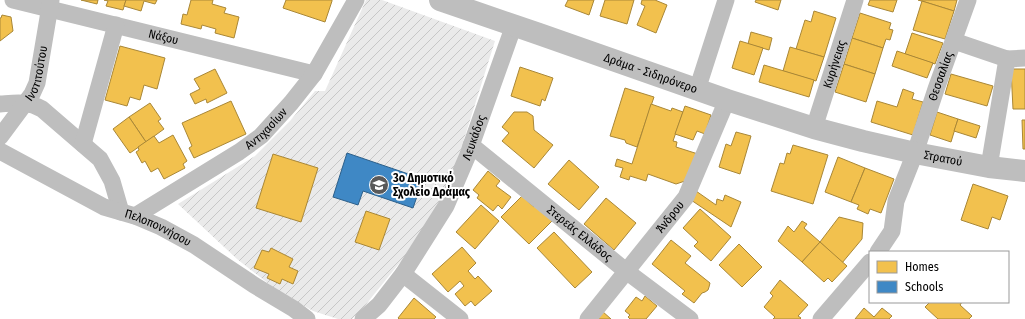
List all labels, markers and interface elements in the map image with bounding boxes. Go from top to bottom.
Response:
street label: Νάξου [147,27,180,47]
street label: Κυρήνειας [820,38,849,90]
street label: Ινστιτούτου [22,45,50,104]
street label: Δράμα - Σιδηρόνερο [602,50,699,96]
street label: Θεσσαλίας [926,50,956,103]
street label: Αντιχασίων [242,104,291,152]
street label: Λευκάδος [459,113,488,162]
street label: Στρατού [923,148,964,169]
place label: 3ο Δημοτικό Σχολείο Δράμας [392,170,471,199]
school or university icon: 3ο Δημοτικό Σχολείο Δράμας [368,174,390,196]
street label: Άνδρου [653,198,687,236]
street label: Στερεάς Ελλάδος [544,203,615,264]
street label: Πελοποννήσου [123,206,194,249]
legend [869,251,1009,303]
text: Homes [905,260,939,274]
text: Schools [905,280,943,294]

